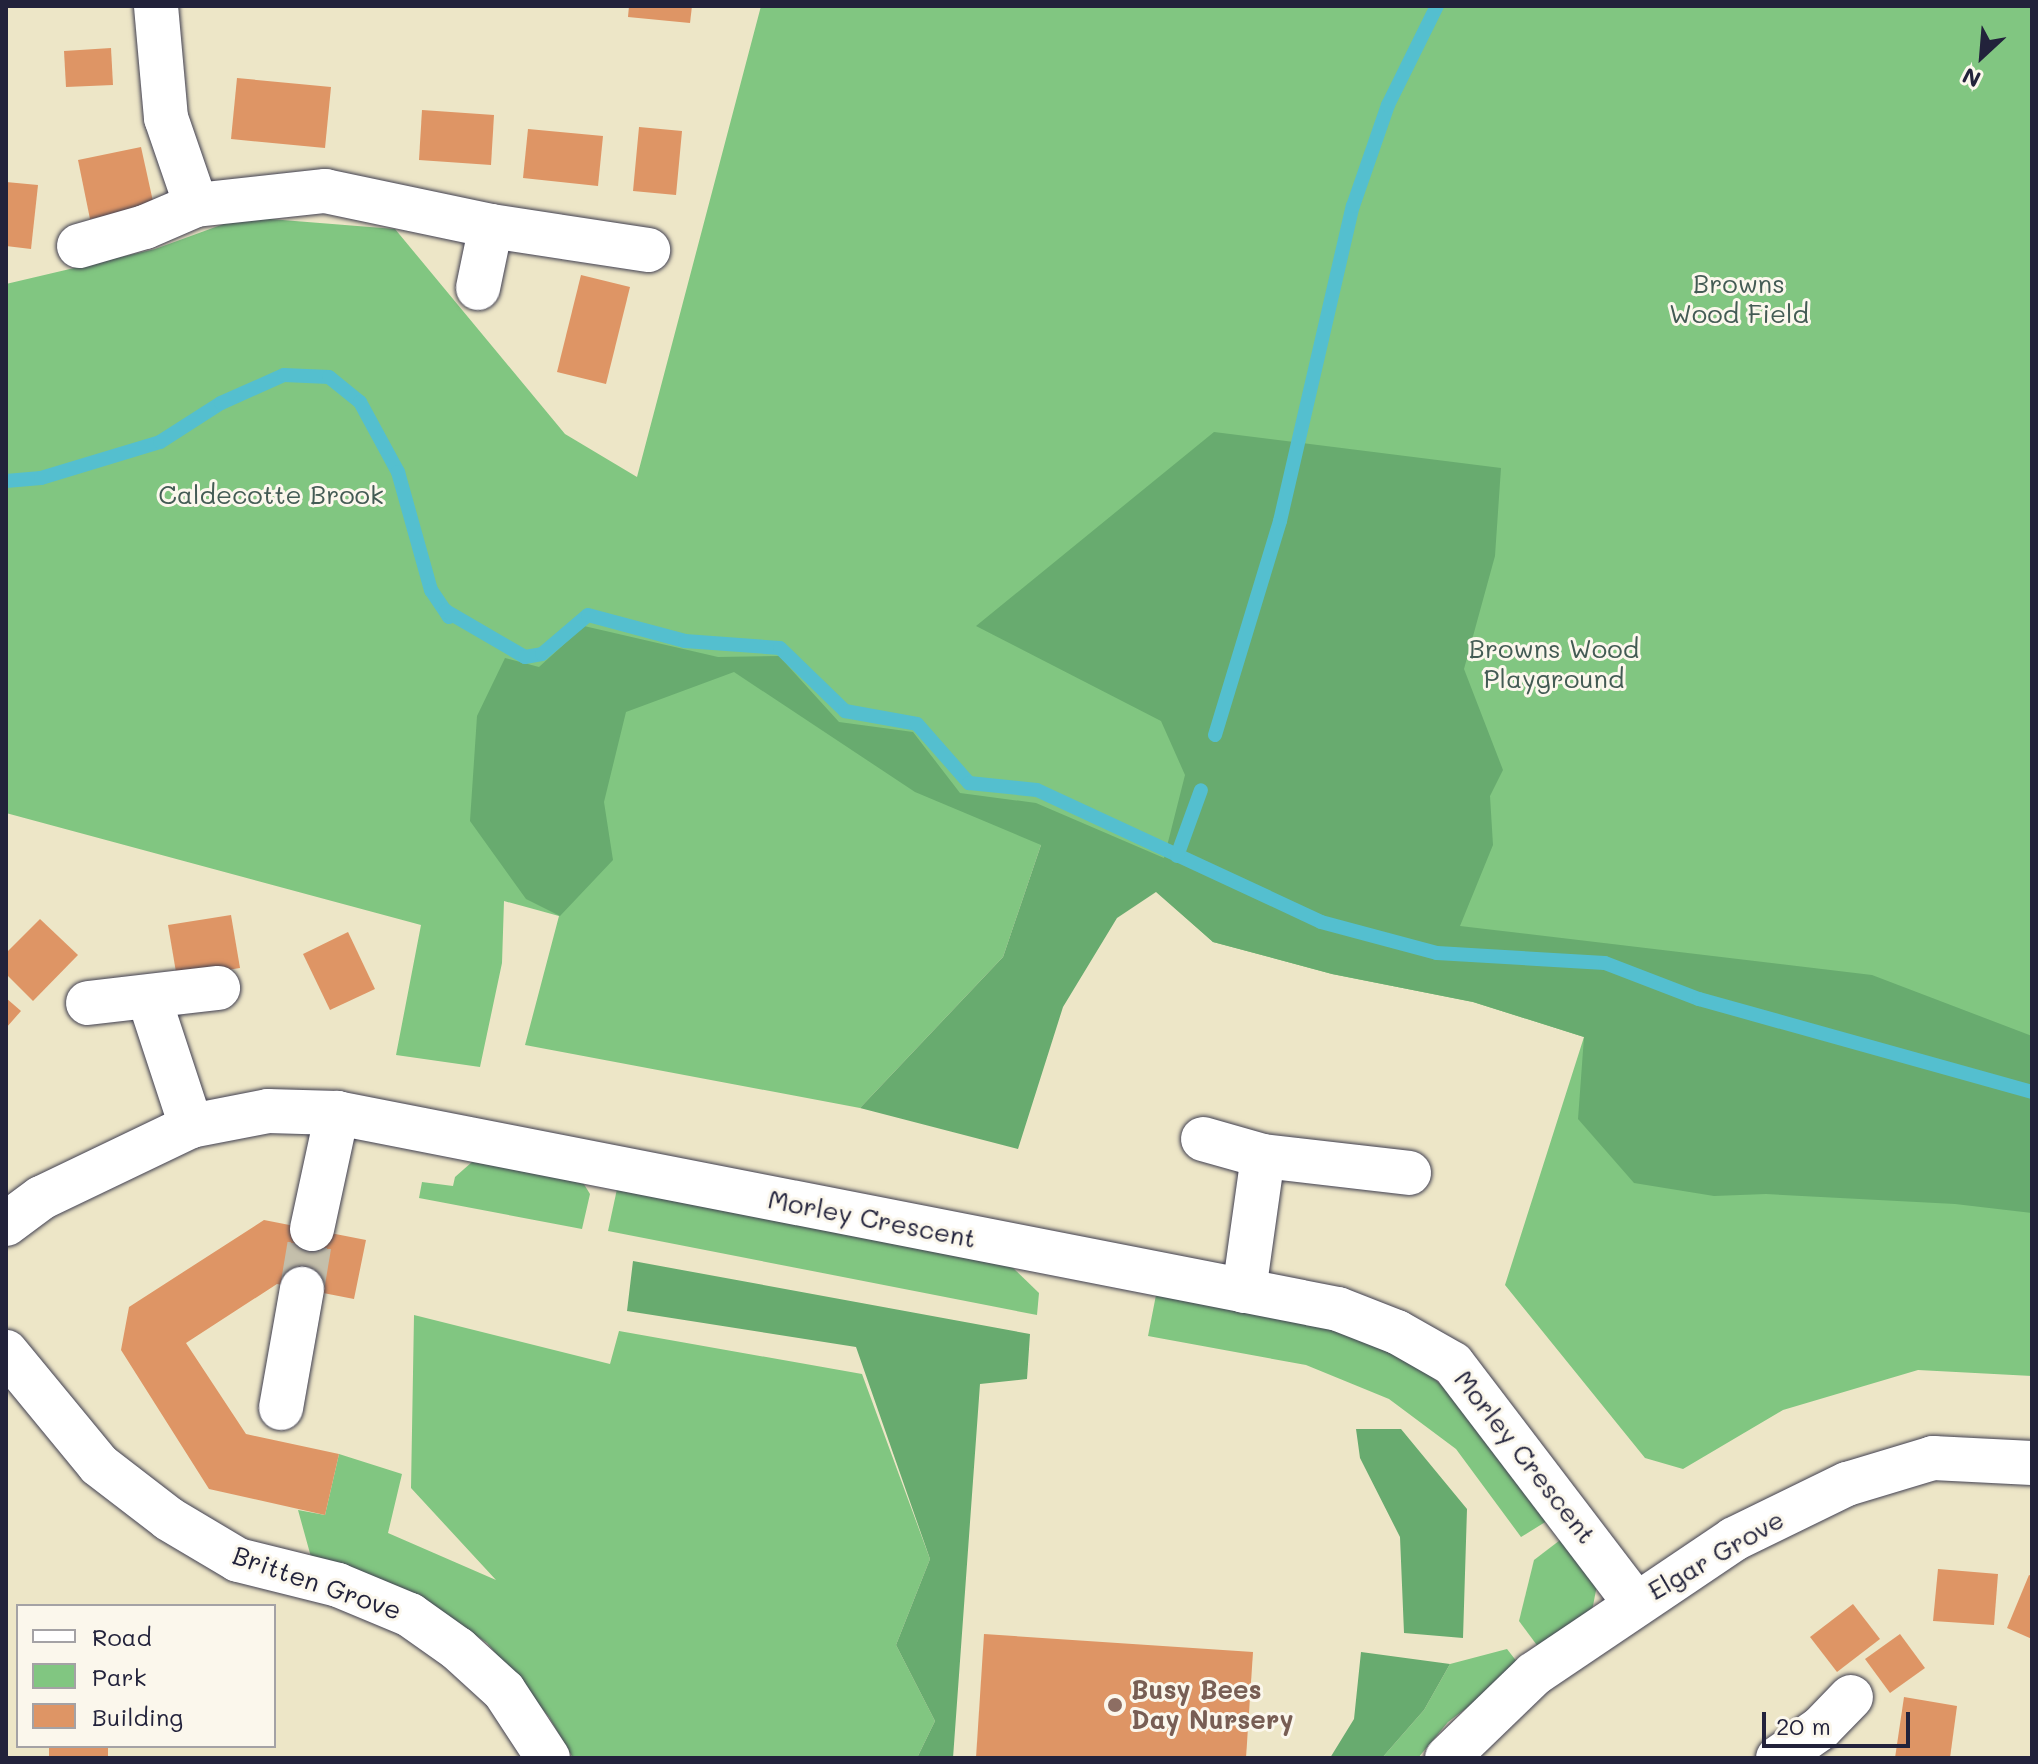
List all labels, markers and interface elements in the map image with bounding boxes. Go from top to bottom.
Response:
north arrow [1942,16,2022,96]
text: N [1957,61,1985,95]
park label: Browns Wood Field [1669,268,1809,330]
park label: Caldecotte Brook [158,479,384,511]
park label: Browns Wood Playground [1469,633,1639,694]
street label: Morley Crescent [765,1184,979,1254]
street label: Morley Crescent [1448,1364,1602,1550]
street label: Elgar Grove [1643,1504,1789,1606]
street label: Britten Grove [229,1540,405,1626]
legend [16,1604,276,1748]
text: Road [92,1621,152,1652]
text: Park [92,1661,146,1692]
place label: Busy Bees Day Nursery [1131,1674,1293,1736]
marker: Busy Bees Day Nursery [1106,1696,1124,1714]
scale bar [1766,1696,1914,1746]
text: Building [92,1701,183,1732]
text: 20 m [1776,1710,1831,1741]

